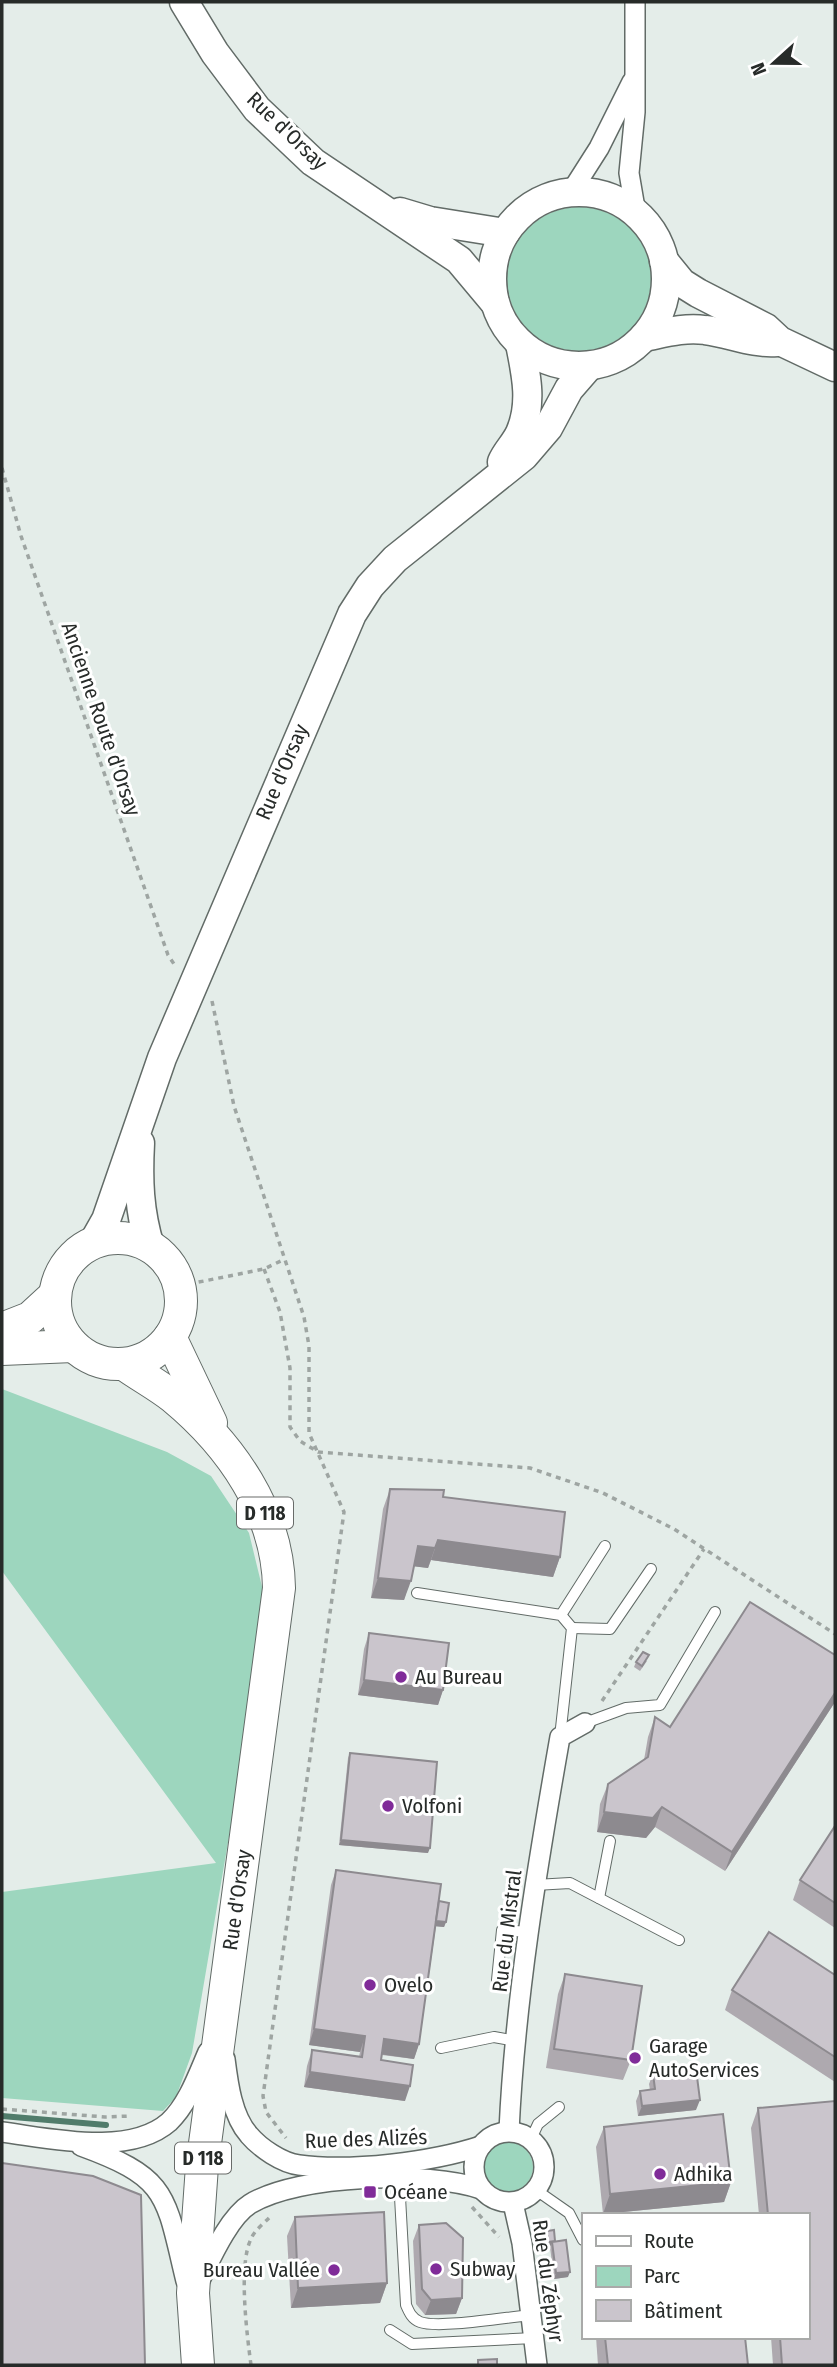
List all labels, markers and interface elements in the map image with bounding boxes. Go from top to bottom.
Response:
north arrow [739,28,809,98]
text: N [746,59,771,78]
street label: Rue d'Orsay [241,86,333,176]
street label: Ancienne Route d'Orsay [56,619,147,820]
street label: Rue d'Orsay [250,720,314,824]
road number: D 118 [237,1498,293,1528]
place label: Au Bureau [415,1664,503,1690]
marker: Au Bureau [393,1669,409,1685]
place label: Volfoni [402,1793,462,1819]
marker: Volfoni [380,1798,396,1814]
street label: Rue d'Orsay [217,1847,257,1952]
street label: Rue du Mistral [487,1868,527,1994]
place label: Ovelo [384,1972,433,1998]
marker: Ovelo [362,1977,378,1993]
place label: Garage AutoServices [649,2033,759,2083]
marker: Garage AutoServices [627,2050,643,2066]
street label: Rue des Alizés [304,2124,428,2154]
road number: D 118 [175,2142,231,2174]
place label: Adhika [674,2161,732,2187]
marker: Adhika [652,2166,668,2182]
place label: Océane [384,2179,448,2205]
marker: Océane [362,2184,378,2200]
legend [582,2213,809,2339]
street label: Rue du Zéphyr [527,2218,570,2345]
text: Route [644,2228,694,2254]
place label: Subway [450,2256,516,2282]
place label: Bureau Vallée [203,2257,320,2283]
marker: Subway [428,2261,444,2277]
marker: Bureau Vallée [326,2262,342,2278]
text: Parc [644,2263,680,2289]
text: Bâtiment [644,2298,723,2324]

